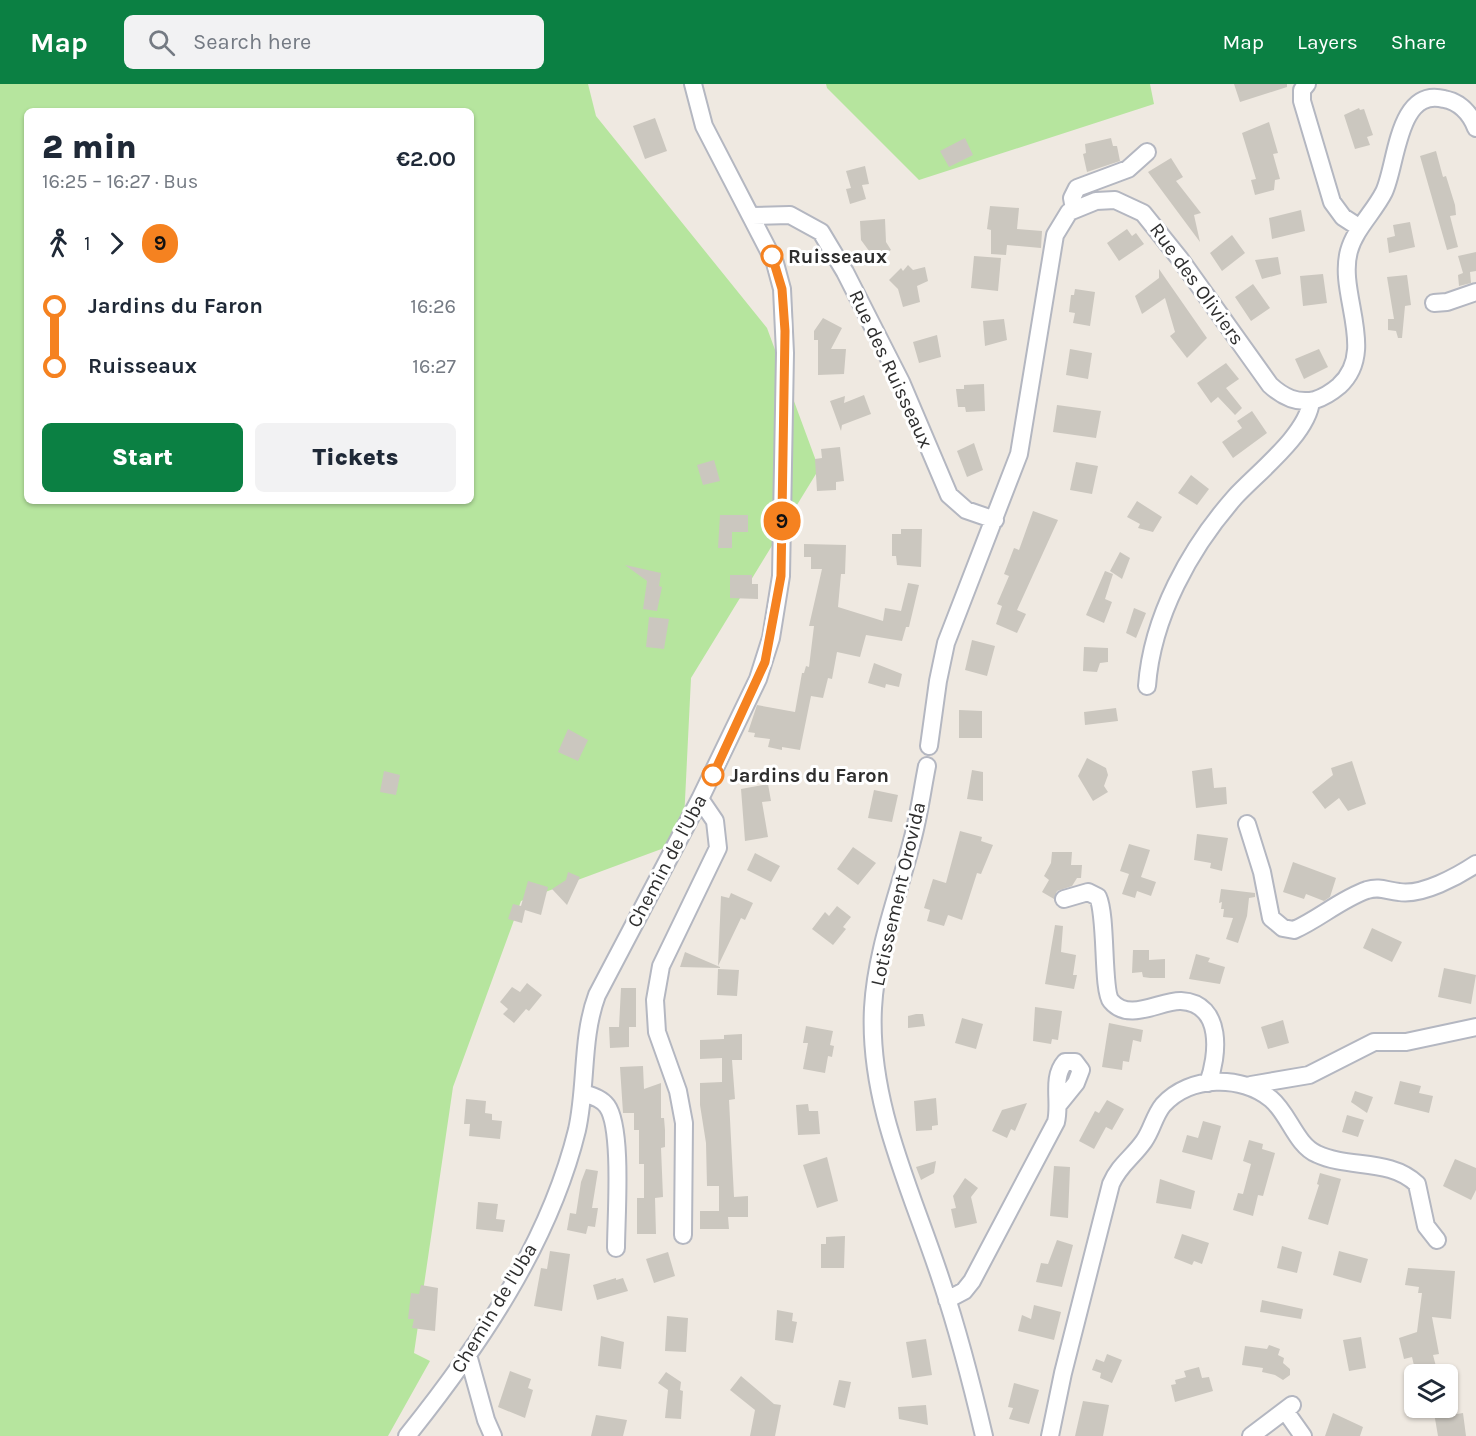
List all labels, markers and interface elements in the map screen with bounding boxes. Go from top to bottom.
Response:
search box [124,15,544,69]
text: Map [30,26,88,59]
icon: search [145,26,178,59]
text: Search here [193,29,311,55]
text: Map [1222,30,1264,54]
text: Layers [1297,30,1358,54]
text: Share [1391,30,1446,54]
text: 2 min [42,128,137,166]
text: €2.00 [396,146,456,172]
text: 16:25 – 16:27 · Bus [42,170,198,193]
street label: Rue des Oliviers [1145,218,1249,350]
icon: walk [42,227,75,260]
icon: forward [100,227,133,260]
text: 9 [154,231,166,255]
text: 1 [84,232,91,255]
marker: Ruisseaux [761,245,783,267]
place label: Ruisseaux [788,245,887,268]
street label: Rue des Ruisseaux [844,286,938,452]
text: Jardins du Faron [88,293,263,319]
text: 16:26 [410,295,456,318]
text: Ruisseaux [88,353,197,379]
text: 16:27 [412,355,456,378]
button: Start [42,423,243,492]
button: Tickets [255,423,456,492]
line badge: 9 [762,502,802,540]
text: 9 [776,509,788,533]
marker: Jardins du Faron [702,764,724,786]
place label: Jardins du Faron [730,764,889,787]
street label: Chemin de l'Uba [622,791,712,931]
street label: Lotissement Orovida [866,800,930,988]
street label: Chemin de l'Uba [446,1239,542,1377]
map controls [1404,1364,1458,1418]
button: layers [1404,1364,1458,1418]

